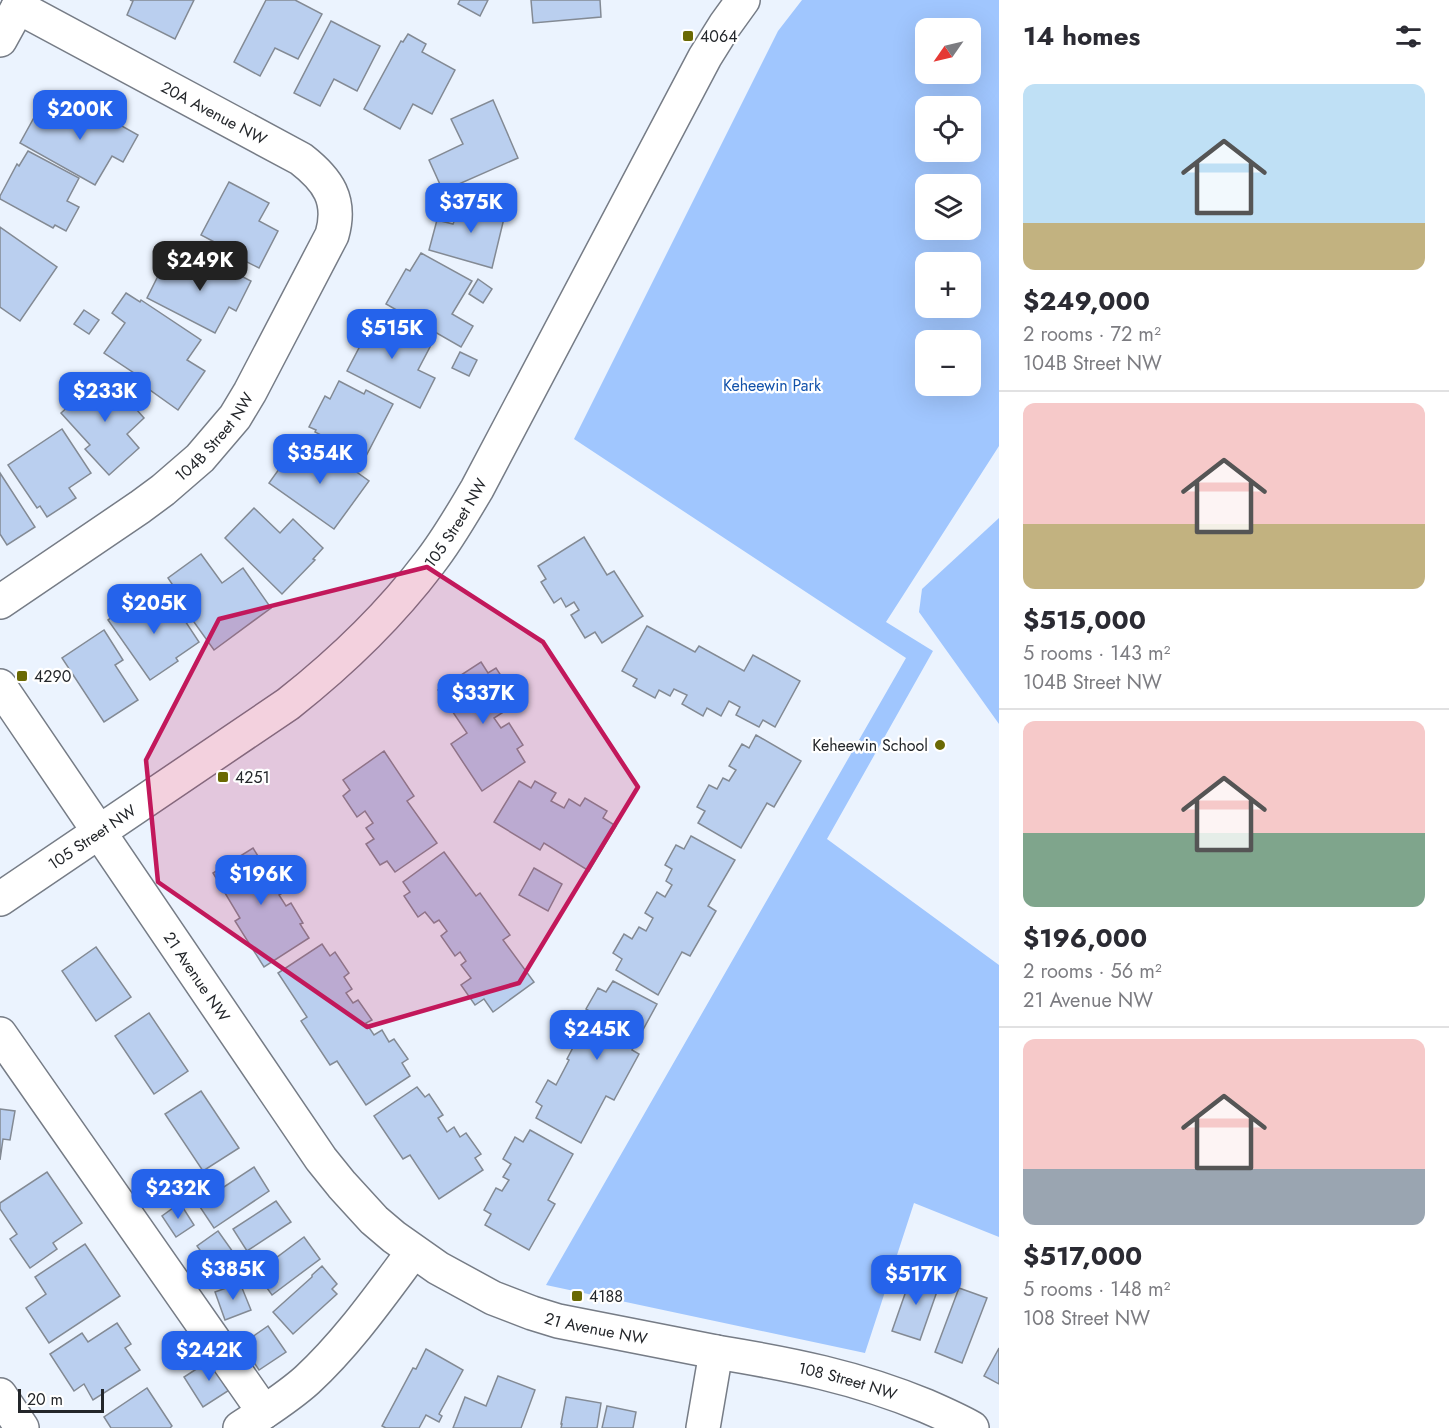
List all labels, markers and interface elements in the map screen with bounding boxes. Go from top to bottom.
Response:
text: 14 homes [1023,17,1140,55]
north arrow [915,18,981,84]
map controls [915,18,981,396]
icon: filters [1392,20,1425,53]
place label: 4064 [700,25,737,48]
marker: 4064 [681,29,695,43]
street label: 20A Avenue NW [157,75,271,151]
pin: $200K [38,90,122,141]
text: $200K [47,95,113,124]
button: locate [915,96,981,162]
icon: home [1170,123,1278,231]
button: layers [915,174,981,240]
pin: $375K [429,183,513,234]
text: $375K [439,188,503,217]
pin: $249K [158,241,242,292]
text: $249K [167,246,233,275]
button: + [915,252,981,318]
text: $249,000 [1023,282,1150,320]
pin: $515K [350,309,434,360]
text: $515K [361,314,423,343]
text: 2 rooms · 72 m² [1023,320,1161,349]
button: − [915,330,981,396]
text: 104B Street NW [1023,349,1162,378]
pin: $233K [63,372,147,423]
park label: Keheewin Park [723,374,822,397]
text: $233K [73,377,137,406]
street label: 104B Street NW [170,388,259,487]
pin: $354K [278,434,362,485]
text: $354K [287,439,353,468]
icon: home [1170,442,1278,550]
street label: 105 Street NW [418,474,492,572]
pin: $205K [112,584,196,635]
text: $205K [121,589,187,618]
text: $515,000 [1023,601,1146,639]
text: 5 rooms · 143 m² [1023,639,1170,668]
place label: 4290 [34,665,71,688]
text: 104B Street NW [1023,668,1162,697]
marker: 4290 [15,669,29,683]
pin: $337K [441,674,525,725]
text: $337K [451,679,515,708]
place label: Keheewin School [812,734,928,757]
marker: Keheewin School [933,738,947,752]
icon: home [1170,760,1278,868]
place label: 4251 [235,766,270,789]
marker: 4251 [216,770,230,784]
street label: 105 Street NW [43,799,141,875]
pin: $196K [219,855,303,906]
text: $196K [229,860,293,889]
text: $196,000 [1023,919,1147,957]
street label: 21 Avenue NW [158,927,236,1026]
text: 2 rooms · 56 m² [1023,957,1162,986]
text: 21 Avenue NW [1023,986,1153,1015]
pin: $245K [555,1010,639,1061]
text: $245K [564,1015,630,1044]
icon: home [1170,1078,1278,1186]
pin: $232K [136,1169,220,1220]
text: $232K [145,1174,211,1203]
text: $517,000 [1023,1237,1142,1275]
pin: $385K [191,1250,275,1301]
text: $385K [201,1255,265,1284]
pin: $517K [874,1255,958,1306]
text: $517K [885,1260,947,1289]
text: 5 rooms · 148 m² [1023,1275,1170,1304]
place label: 4188 [589,1285,623,1308]
marker: 4188 [570,1289,584,1303]
text: 108 Street NW [1023,1304,1150,1333]
street label: 21 Avenue NW [542,1306,650,1350]
pin: $242K [167,1331,251,1382]
text: $242K [176,1336,242,1365]
street label: 108 Street NW [796,1356,900,1405]
scale bar [18,1386,104,1414]
text: 20 m [27,1388,63,1411]

